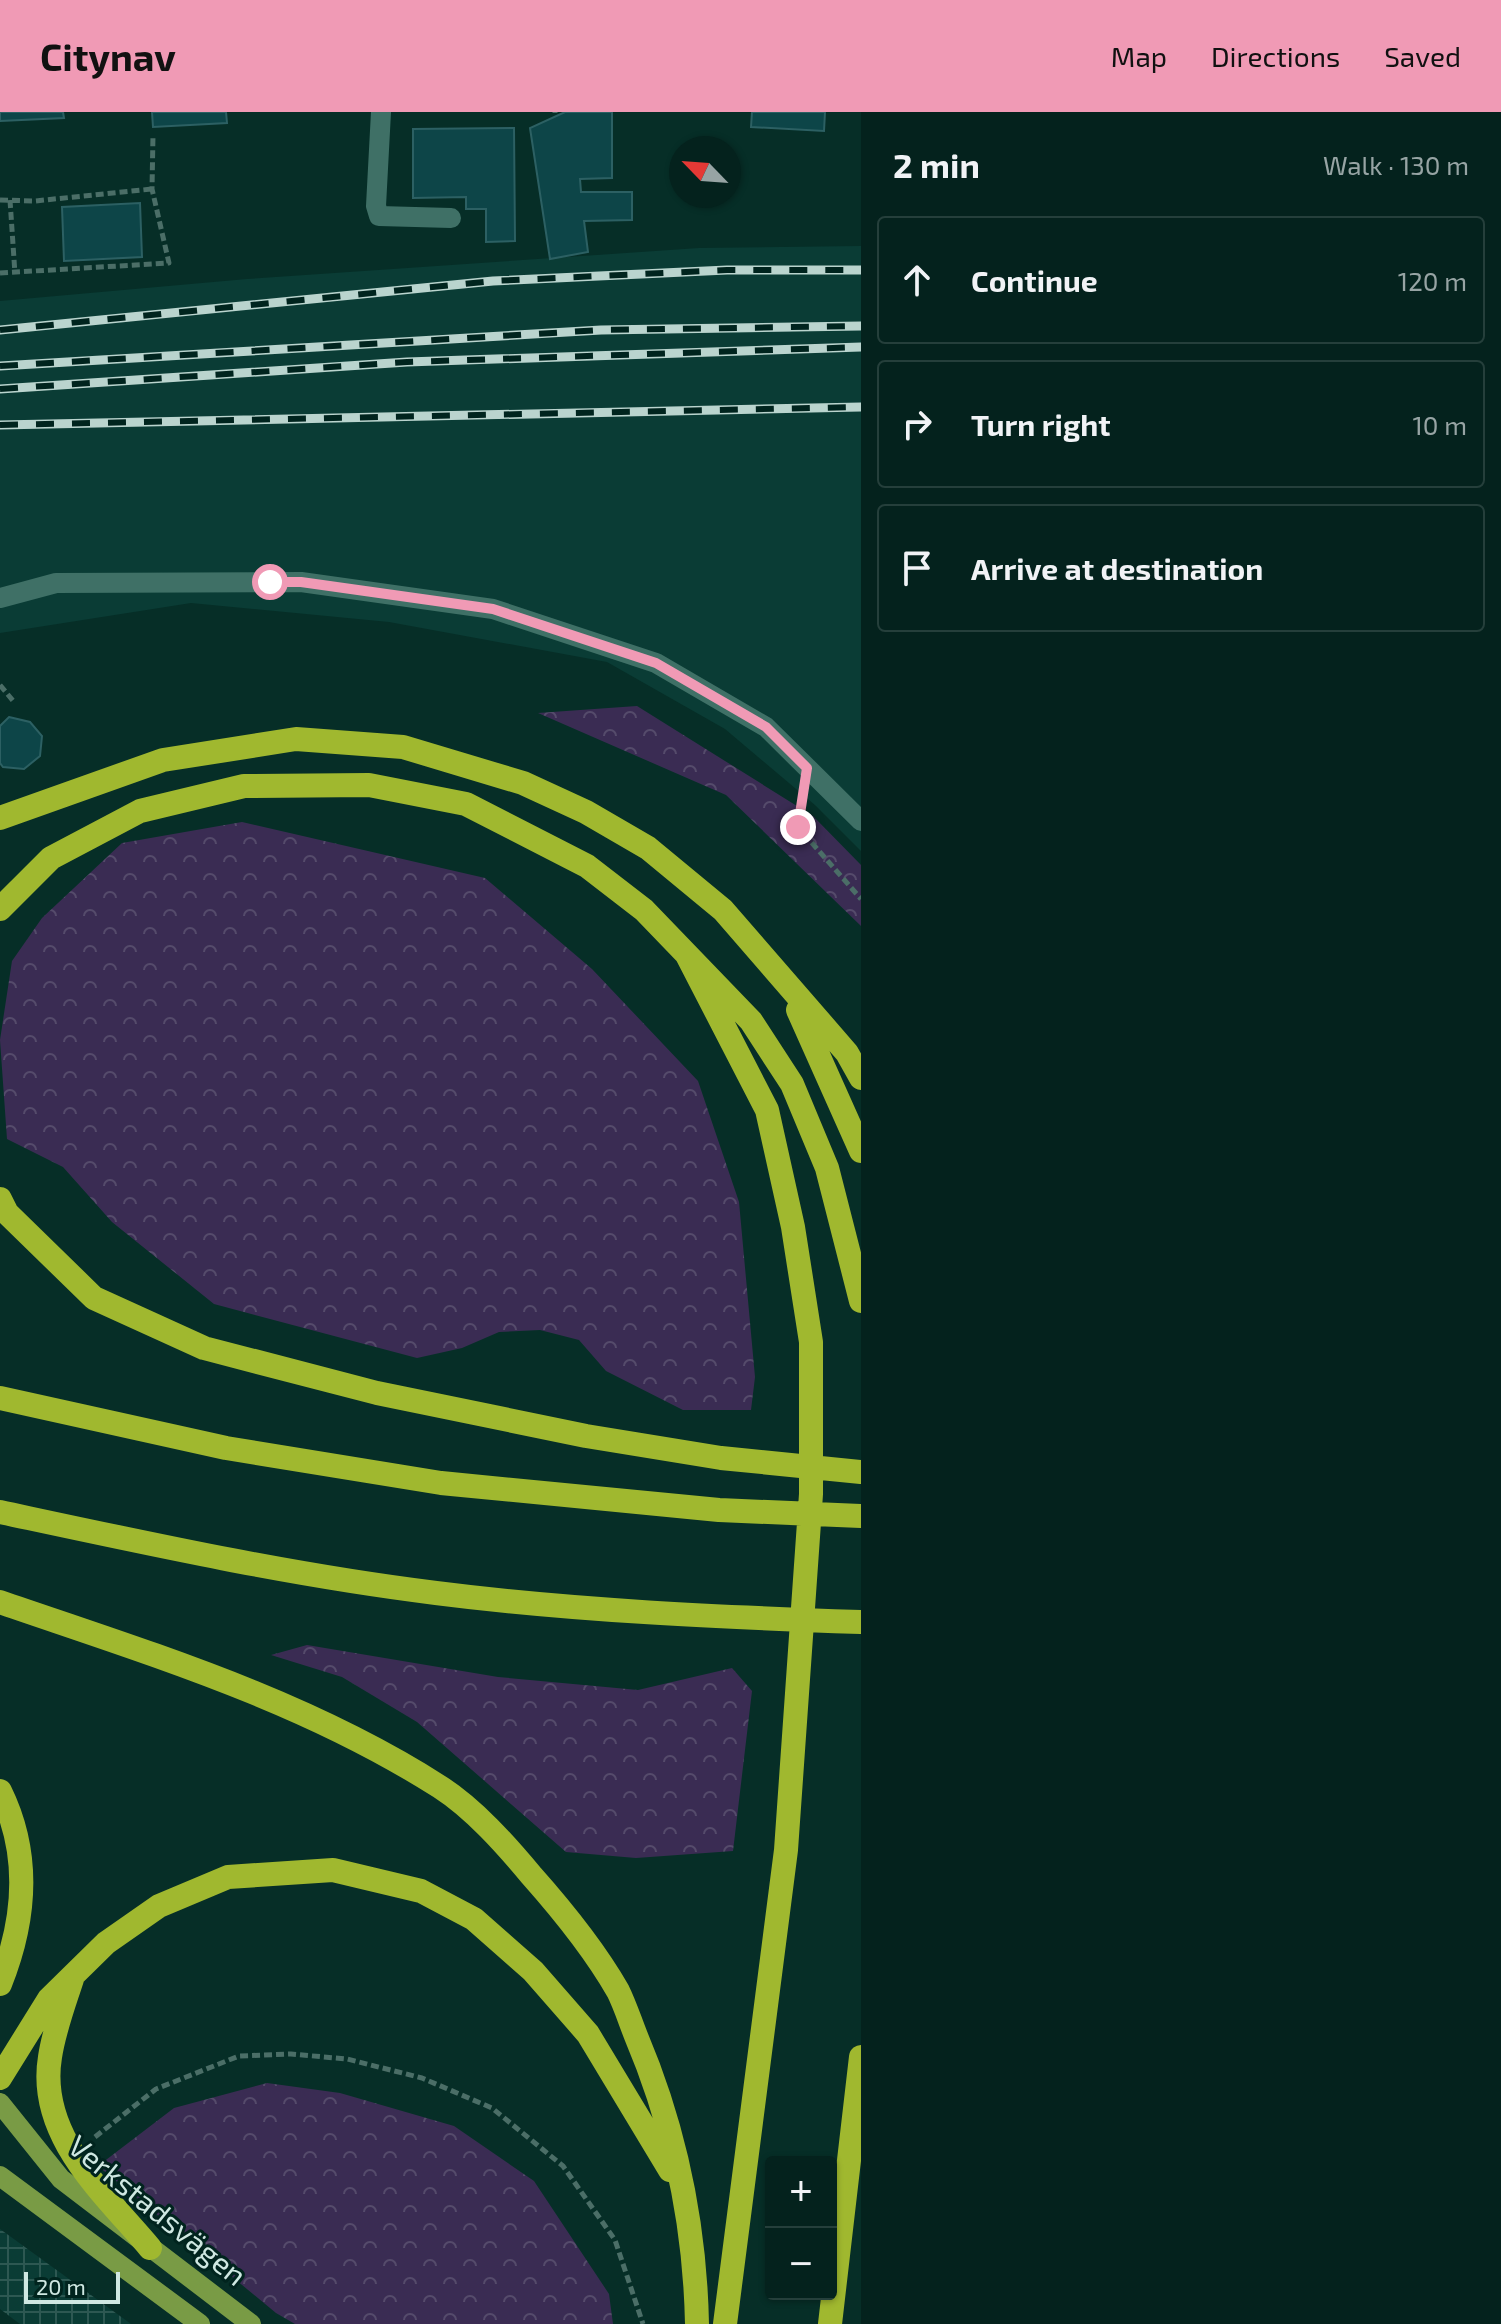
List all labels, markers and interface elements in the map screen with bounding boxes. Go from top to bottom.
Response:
text: Citynav [40,33,176,79]
text: Map [1111,39,1167,73]
text: Directions [1211,39,1340,73]
text: Saved [1384,39,1461,73]
north arrow [669,136,741,208]
text: 2 min [893,144,980,185]
text: Walk · 130 m [1323,149,1469,180]
icon: ahead [895,258,939,302]
text: Continue [971,262,1098,298]
text: 120 m [1398,265,1467,296]
icon: right [895,402,939,446]
text: Turn right [971,406,1111,442]
text: 10 m [1412,409,1467,440]
icon: arrive [895,546,939,590]
text: Arrive at destination [971,550,1263,586]
route start [252,564,288,600]
route end [780,809,816,845]
street label: Verkstadsvägen [62,2127,254,2292]
map controls [765,2156,837,2300]
button: + [765,2156,837,2228]
button: − [765,2228,837,2300]
scale bar [24,2268,120,2304]
text: 20 m [36,2273,86,2299]

